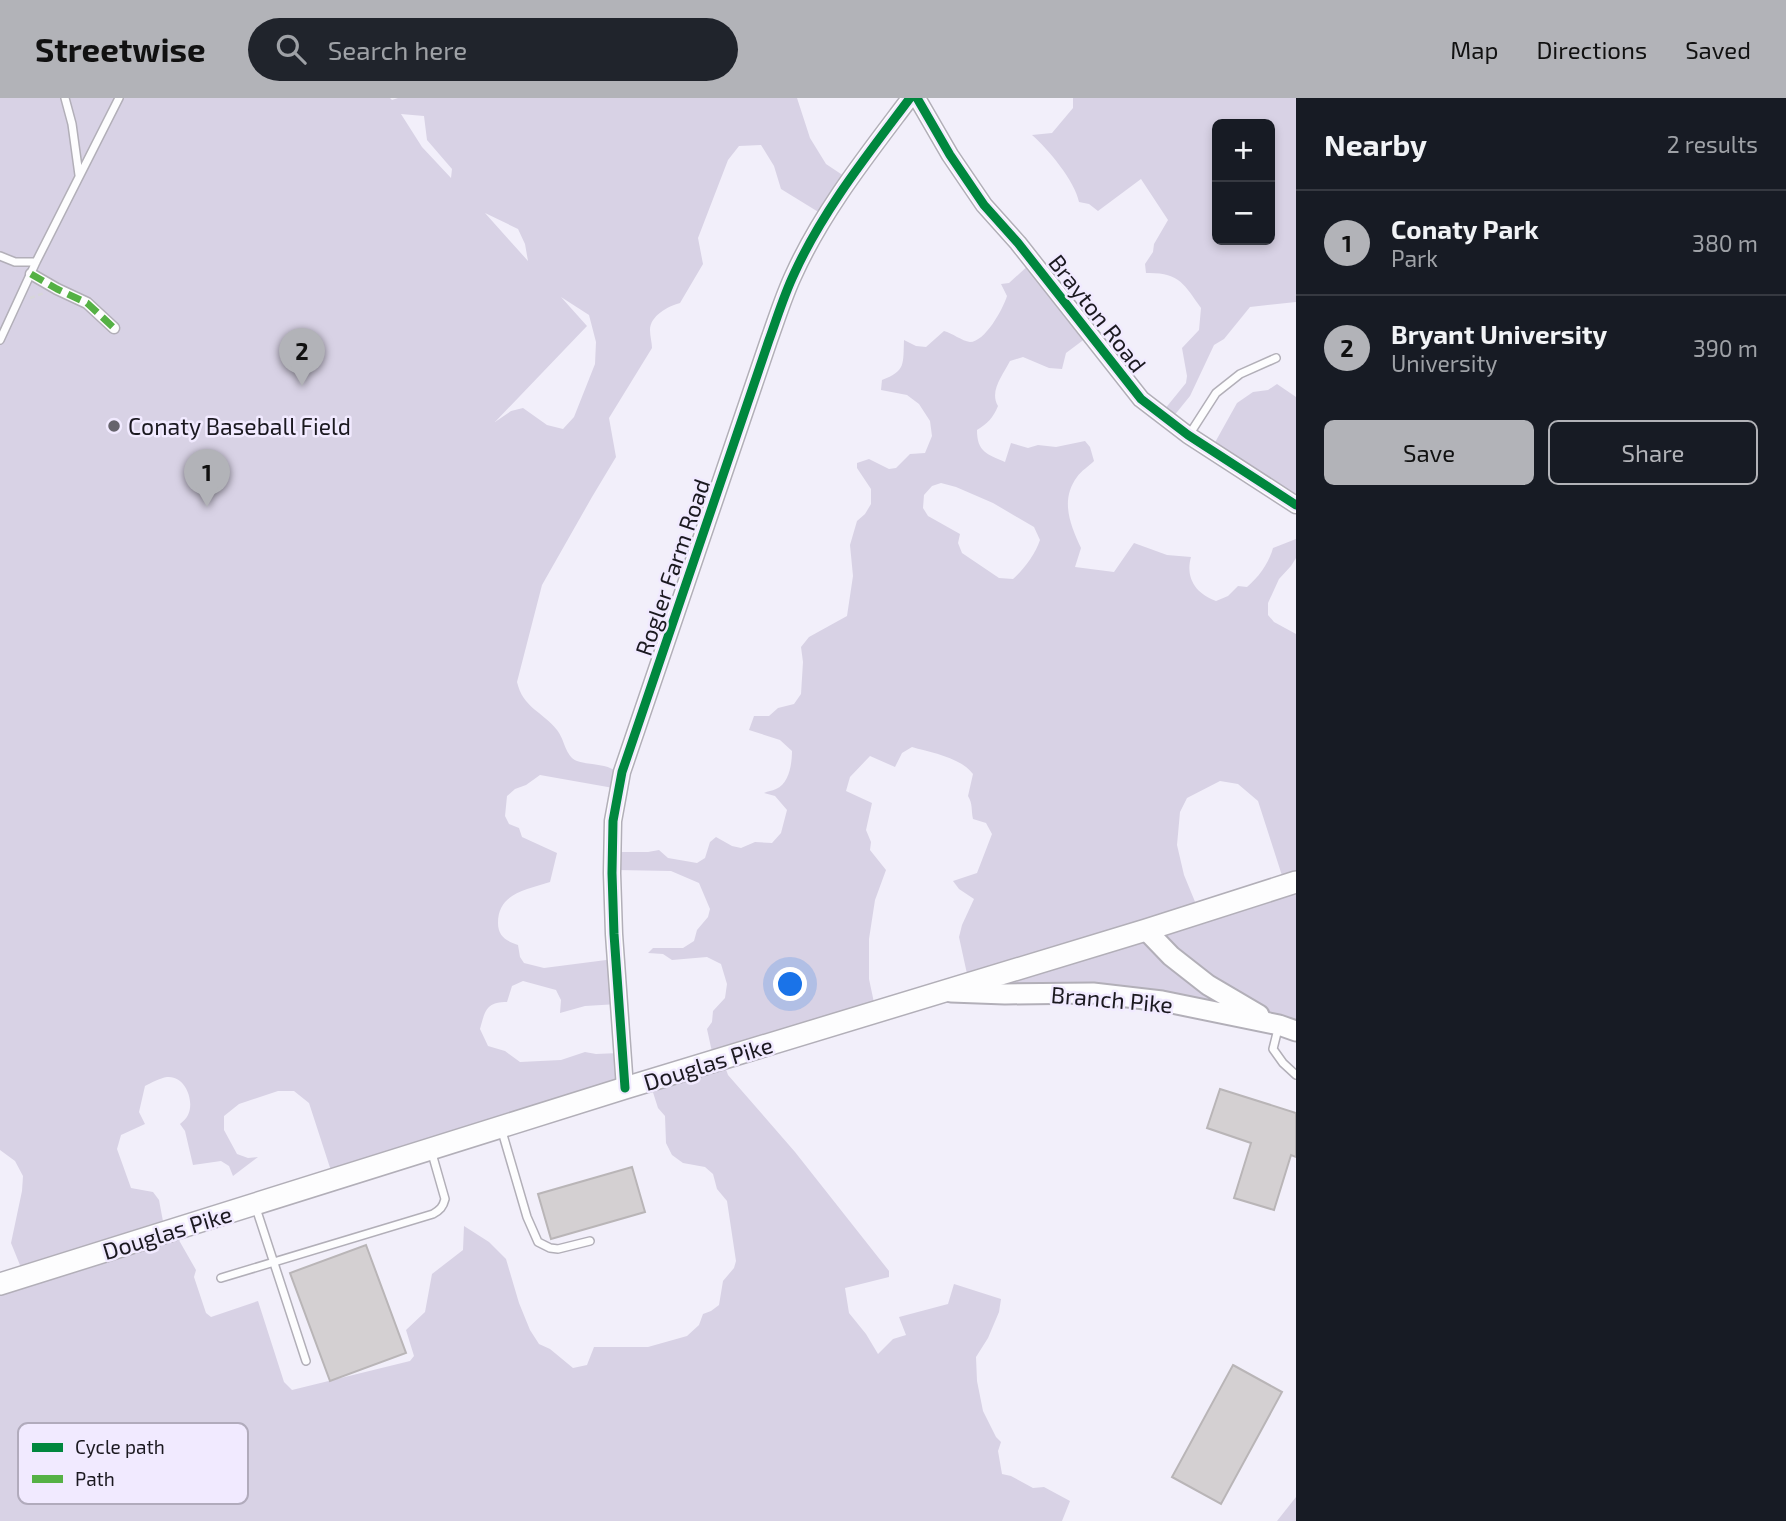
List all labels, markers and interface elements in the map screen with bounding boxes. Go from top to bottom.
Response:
search box [248,18,738,81]
text: Streetwise [35,29,206,69]
icon: search [272,30,310,68]
text: Search here [328,34,467,65]
text: Map [1450,35,1498,64]
text: Directions [1536,35,1647,64]
text: Saved [1685,35,1751,64]
map controls [1212,119,1275,245]
button: + [1212,119,1275,182]
text: Nearby [1324,126,1427,162]
text: 2 results [1667,130,1758,158]
button: − [1212,182,1275,245]
text: Conaty Park [1391,213,1539,244]
text: 1 [1342,229,1352,257]
text: 380 m [1692,229,1758,257]
text: Park [1391,244,1438,272]
street label: Brayton Road [1043,249,1153,377]
text: Bryant University [1391,318,1607,349]
pin: 2 [279,328,325,386]
text: 2 [1340,334,1354,362]
text: 390 m [1693,334,1758,362]
text: University [1391,349,1497,377]
place label: Conaty Baseball Field [128,412,351,440]
marker: Conaty Baseball Field [106,418,122,434]
button: Save [1324,420,1534,485]
button: Share [1548,420,1758,485]
pin: 1 [184,449,230,507]
street label: Rogler Farm Road [629,475,715,659]
your location [773,967,807,1001]
street label: Branch Pike [1050,980,1174,1018]
street label: Douglas Pike [640,1030,776,1096]
street label: Douglas Pike [99,1199,235,1265]
legend [18,1423,248,1504]
text: Cycle path [75,1435,165,1458]
text: Path [75,1467,115,1490]

